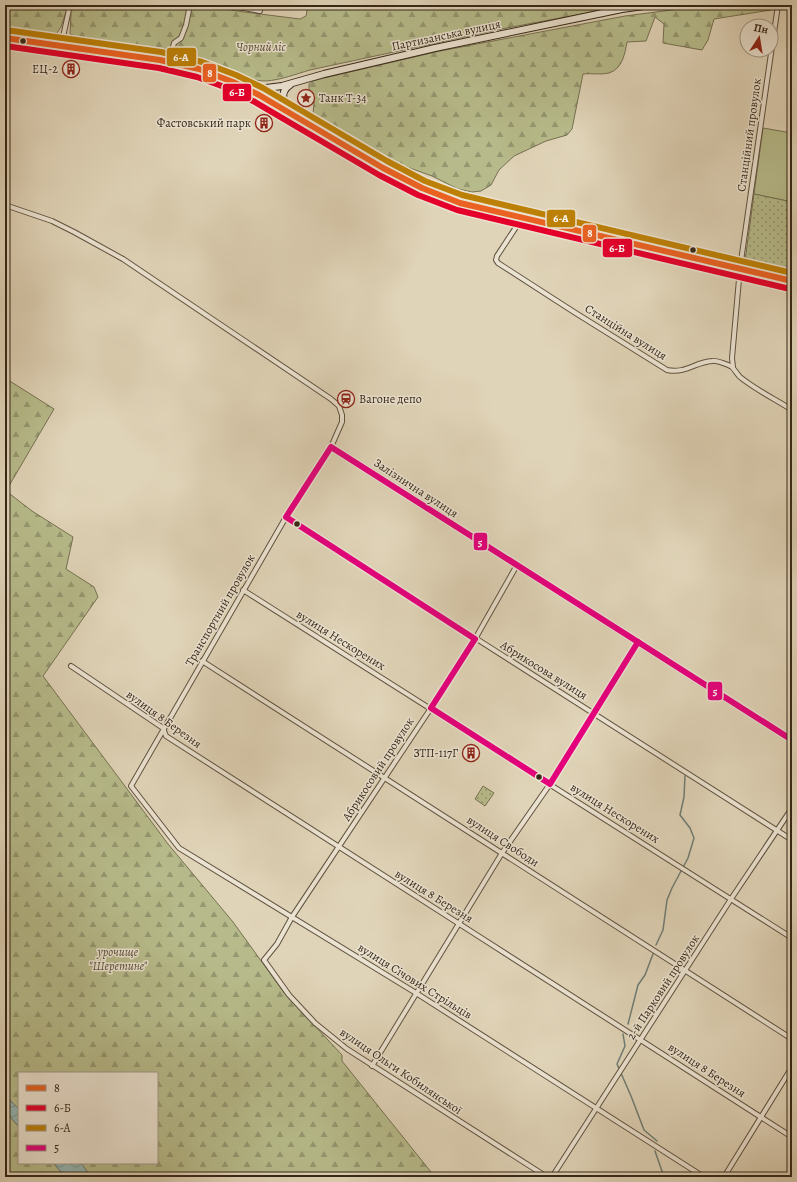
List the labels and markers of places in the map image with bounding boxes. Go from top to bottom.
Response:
unlabelled marker [18,36,28,46]
building icon: ЕЦ-2 [61,59,81,79]
place label: ЕЦ-2 [32,61,58,77]
place icon: Танк Т-34 [296,88,316,108]
place label: Танк Т-34 [319,90,367,106]
building icon: Фастовський парк [254,113,274,133]
place label: Фастовський парк [157,115,251,131]
unlabelled marker [688,245,698,255]
station icon: Вагоне депо [336,389,356,409]
place label: Вагоне депо [359,391,422,407]
unlabelled marker [292,519,302,529]
building icon: ЗТП-117Г [461,743,481,763]
place label: ЗТП-117Г [413,745,458,761]
unlabelled marker [534,772,544,782]

